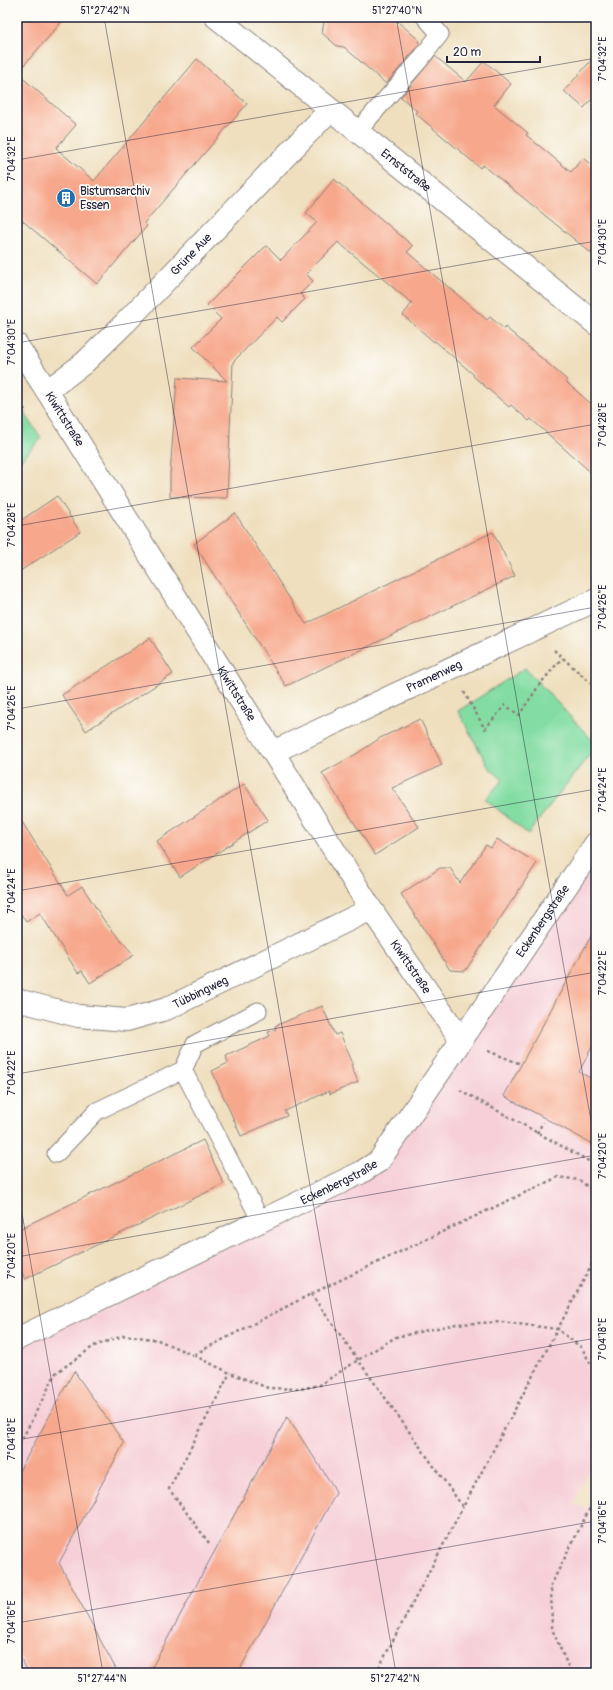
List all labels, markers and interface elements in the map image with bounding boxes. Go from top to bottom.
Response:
text: 51°27'42"N [81,5,130,17]
text: 51°27'40"N [372,5,422,17]
text: 7°04'32"E [597,37,609,81]
scale bar [447,38,540,64]
text: 20 m [453,45,482,60]
text: 7°04'32"E [6,137,18,181]
street label: Ernststraße [378,146,434,195]
place label: Bistumsarchiv Essen [80,184,150,213]
building icon: Bistumsarchiv Essen [55,187,77,209]
text: 7°04'30"E [597,219,609,265]
street label: Grüne Aue [167,230,215,279]
text: 7°04'30"E [6,319,18,365]
street label: Kiwittstraße [42,389,87,449]
text: 7°04'28"E [597,403,609,447]
text: 7°04'28"E [6,503,18,547]
text: 7°04'26"E [597,585,609,629]
street label: Pramenweg [404,657,464,696]
street label: Kiwittstraße [214,664,259,724]
text: 7°04'26"E [6,686,18,730]
text: 7°04'24"E [597,768,609,812]
text: 7°04'24"E [6,869,18,913]
street label: Eckenbergstraße [513,882,573,960]
street label: Kiwittstraße [387,937,434,997]
text: 7°04'22"E [597,951,609,995]
street label: Tübbingweg [170,972,230,1012]
text: 7°04'22"E [6,1051,18,1095]
text: 7°04'20"E [597,1133,609,1179]
street label: Eckenbergstraße [298,1156,380,1208]
text: 7°04'20"E [6,1233,18,1279]
text: 7°04'18"E [597,1318,609,1360]
text: 7°04'18"E [6,1418,18,1460]
text: 7°04'16"E [597,1500,609,1544]
text: 7°04'16"E [6,1600,18,1644]
text: 51°27'44"N [78,1673,127,1685]
text: 51°27'42"N [371,1673,420,1685]

